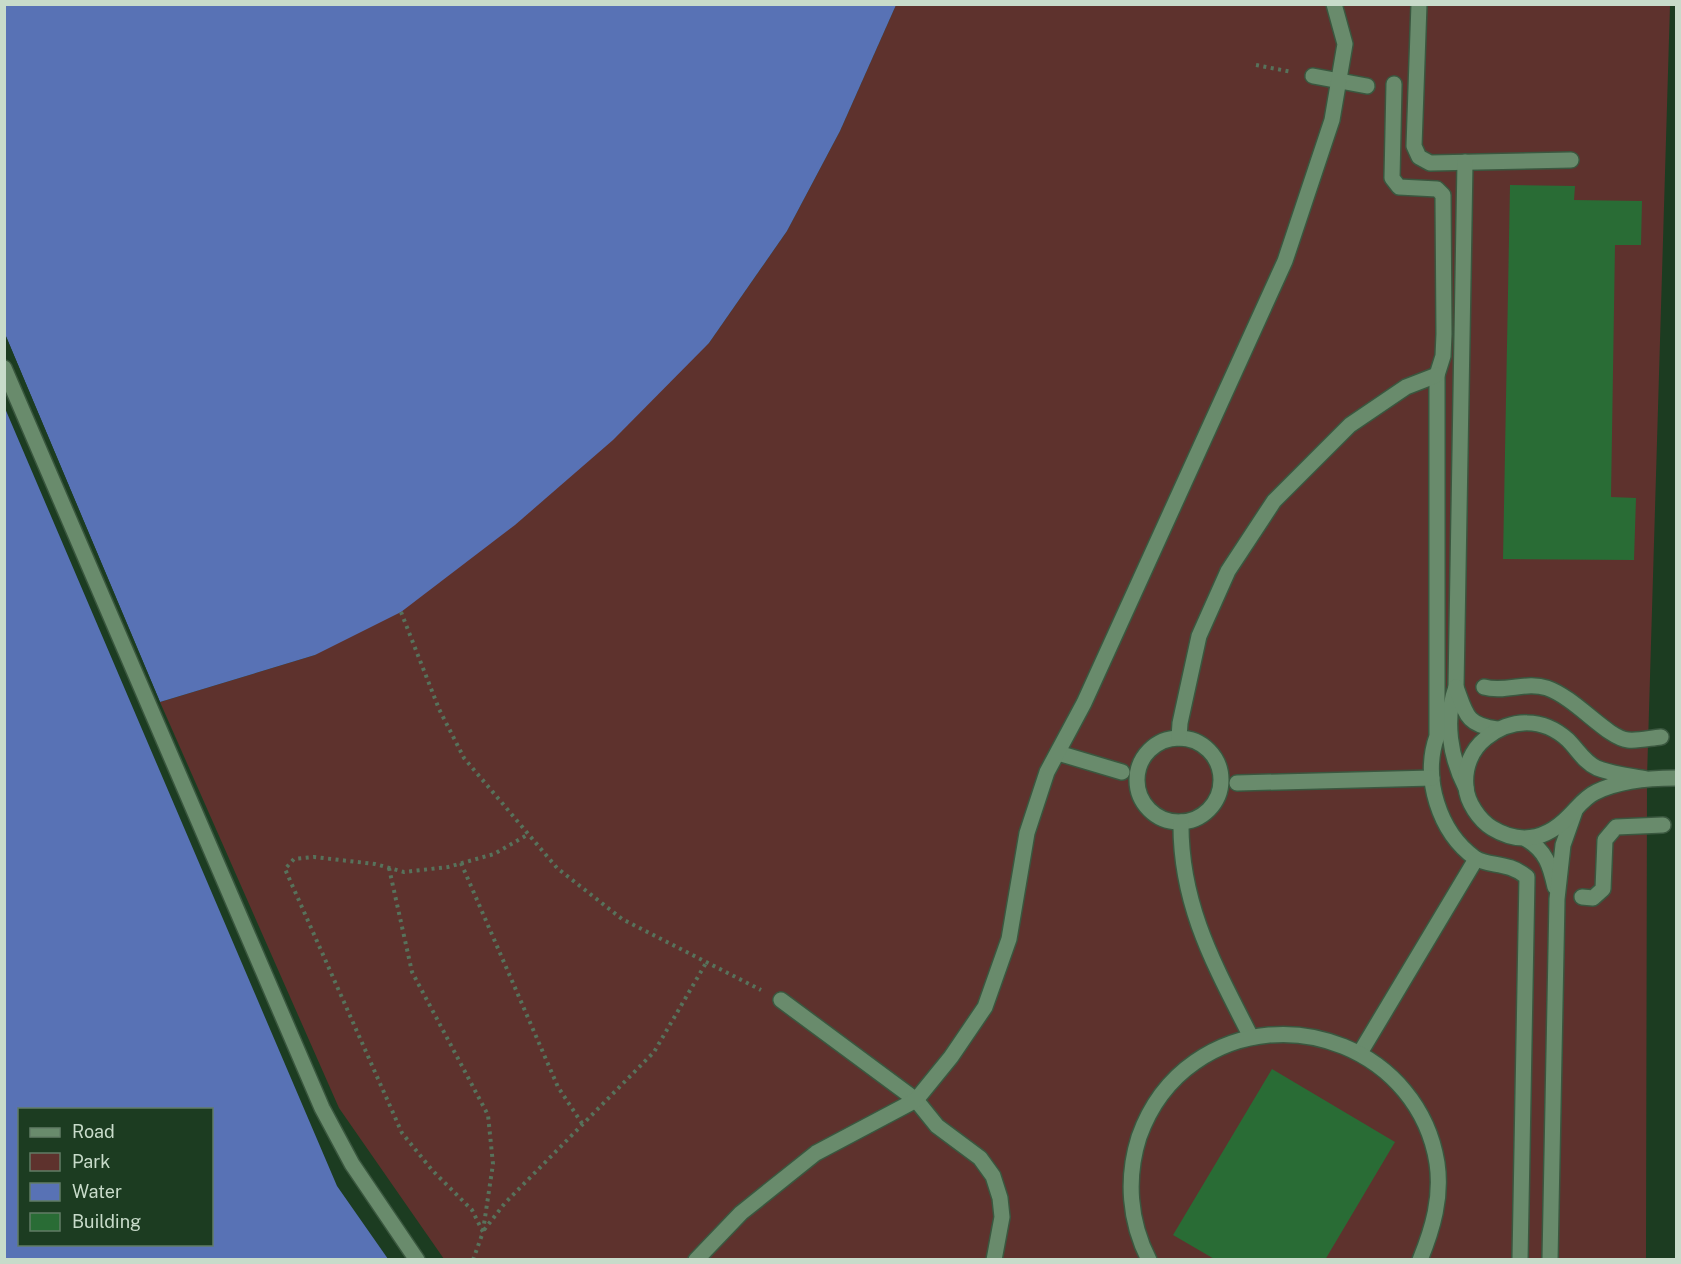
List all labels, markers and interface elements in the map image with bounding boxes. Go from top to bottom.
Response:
legend [18,1108,213,1246]
text: Road [72,1121,115,1142]
text: Park [72,1151,110,1172]
text: Water [72,1181,122,1202]
text: Building [72,1211,141,1232]

